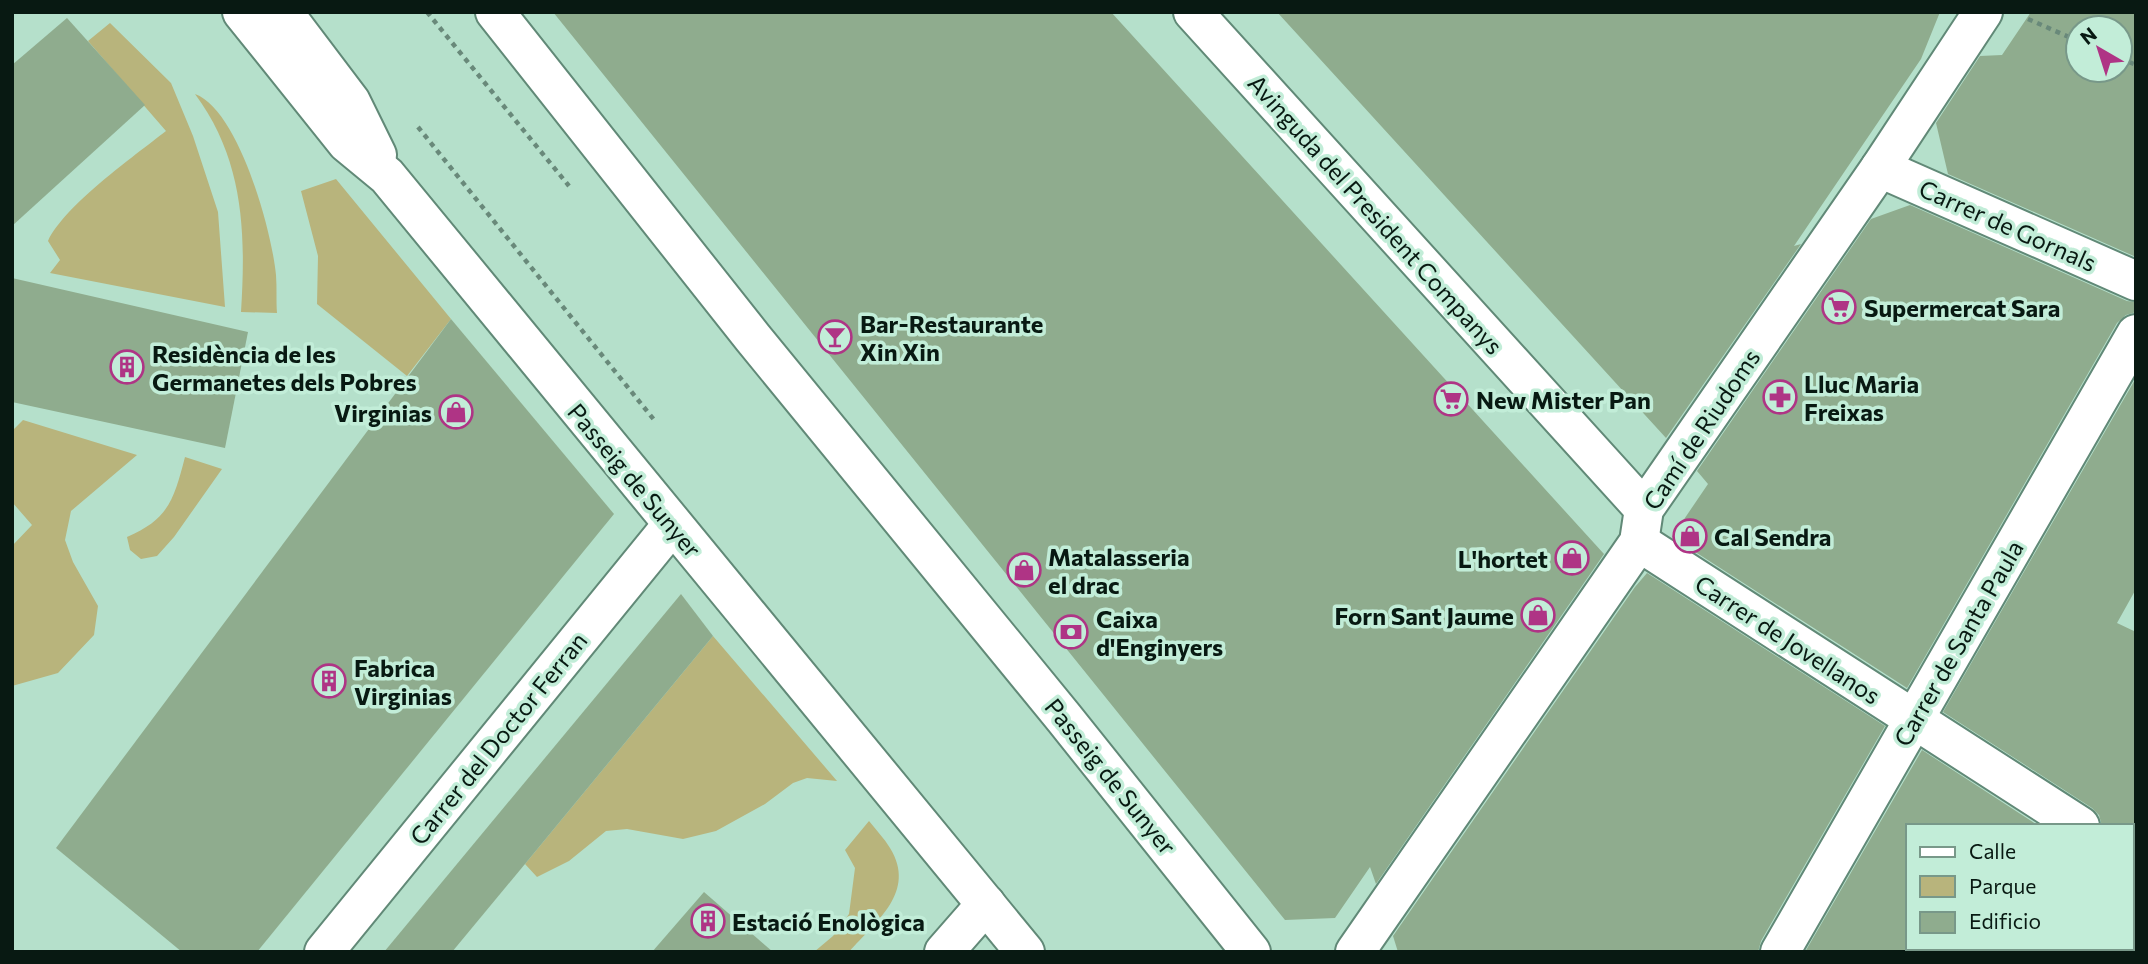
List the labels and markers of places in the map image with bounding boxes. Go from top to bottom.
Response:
supermarket icon: Supermercat Sara [1820,288,1858,326]
place label: Supermercat Sara [1864,293,2060,322]
place label: Bar-Restaurante Xin Xin [860,309,1043,366]
bar icon: Bar-Restaurante Xin Xin [816,318,854,356]
place label: Residència de les Germanetes dels Pobres [152,339,417,396]
building icon: Residència de les Germanetes dels Pobres [108,348,146,386]
place label: Lluc Maria Freixas [1804,369,1919,426]
pharmacy icon: Lluc Maria Freixas [1761,378,1799,416]
supermarket icon: New Mister Pan [1432,380,1470,418]
place label: New Mister Pan [1476,385,1651,414]
shop icon: Virginias [437,393,475,431]
place label: Virginias [334,398,432,427]
shop icon: Cal Sendra [1671,517,1709,555]
place label: Cal Sendra [1714,522,1831,551]
shop icon: L'hortet [1553,539,1591,577]
place label: Matalasseria el drac [1048,542,1190,599]
place label: L'hortet [1458,544,1548,573]
shop icon: Matalasseria el drac [1005,551,1043,589]
shop icon: Forn Sant Jaume [1519,596,1557,634]
place label: Forn Sant Jaume [1334,601,1514,630]
place label: Caixa d'Enginyers [1096,604,1223,661]
bank icon: Caixa d'Enginyers [1052,613,1090,651]
place label: Fabrica Virginias [354,653,452,710]
building icon: Fabrica Virginias [310,662,348,700]
building icon: Estació Enològica [689,902,727,940]
place label: Estació Enològica [732,907,925,936]

